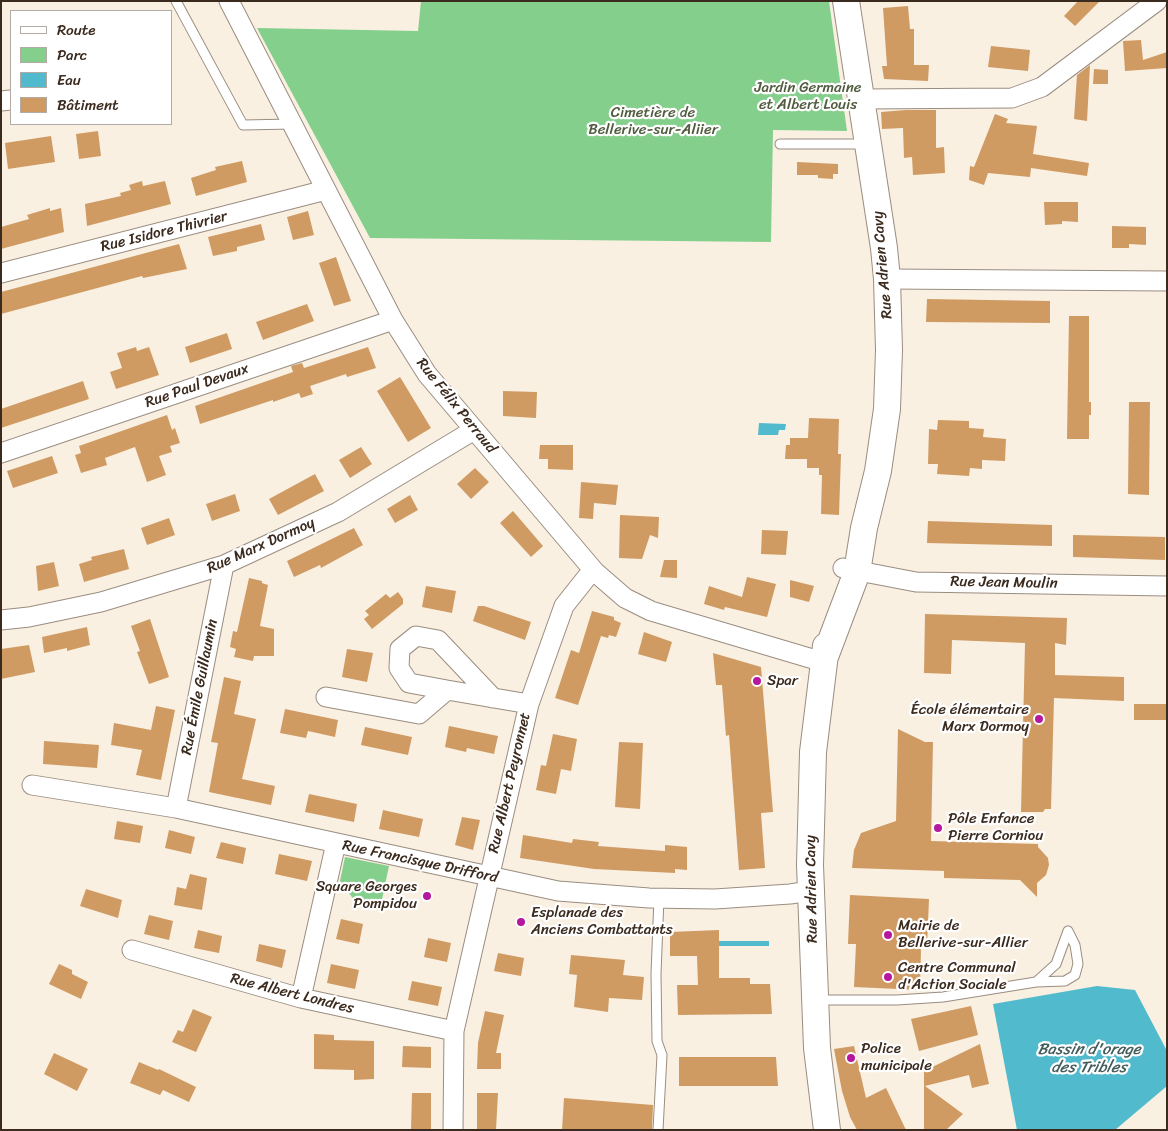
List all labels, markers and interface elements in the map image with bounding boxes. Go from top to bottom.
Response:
legend [10,10,172,125]
text: Route [57,17,96,43]
text: Parc [57,42,87,68]
text: Eau [57,67,81,93]
park label: Jardin Germaine et Albert Louis [754,79,862,114]
text: Bâtiment [57,92,119,118]
park label: Cimetière de Bellerive-sur-Aliier [588,104,718,139]
street label: Rue Isidore Thivrier [99,208,229,256]
street label: Rue Adrien Cavy [869,210,897,320]
street label: Rue Félix Perraud [412,355,500,457]
street label: Rue Paul Devaux [143,360,251,412]
street label: Rue Marx Dormoy [204,514,318,578]
street label: Rue Jean Moulin [950,573,1058,593]
street label: Rue Émile Guillaumin [178,618,222,756]
place label: Spar [767,672,798,690]
marker: Spar [751,675,763,687]
place label: École élémentaire Marx Dormoy [911,701,1029,736]
street label: Rue Albert Peyronnet [485,711,535,855]
marker: École élémentaire Marx Dormoy [1033,713,1045,725]
place label: Pôle Enfance Pierre Corniou [948,810,1043,845]
marker: Pôle Enfance Pierre Corniou [932,822,944,834]
street label: Rue Adrien Cavy [802,835,822,943]
street label: Rue Francisque Drifford [341,837,499,887]
place label: Square Georges Pompidou [316,878,417,913]
marker: Square Georges Pompidou [421,890,433,902]
place label: Esplanade des Anciens Combattants [531,904,673,939]
marker: Esplanade des Anciens Combattants [515,916,527,928]
place label: Mairie de Bellerive-sur-Allier [898,917,1028,952]
marker: Mairie de Bellerive-sur-Allier [882,929,894,941]
place label: Centre Communal d'Action Sociale [898,959,1015,994]
street label: Rue Albert Londres [228,970,356,1018]
marker: Centre Communal d'Action Sociale [882,971,894,983]
place label: Police municipale [861,1040,932,1075]
water label: Bassin d'orage des Tribles [1037,1040,1141,1078]
marker: Police municipale [845,1052,857,1064]

